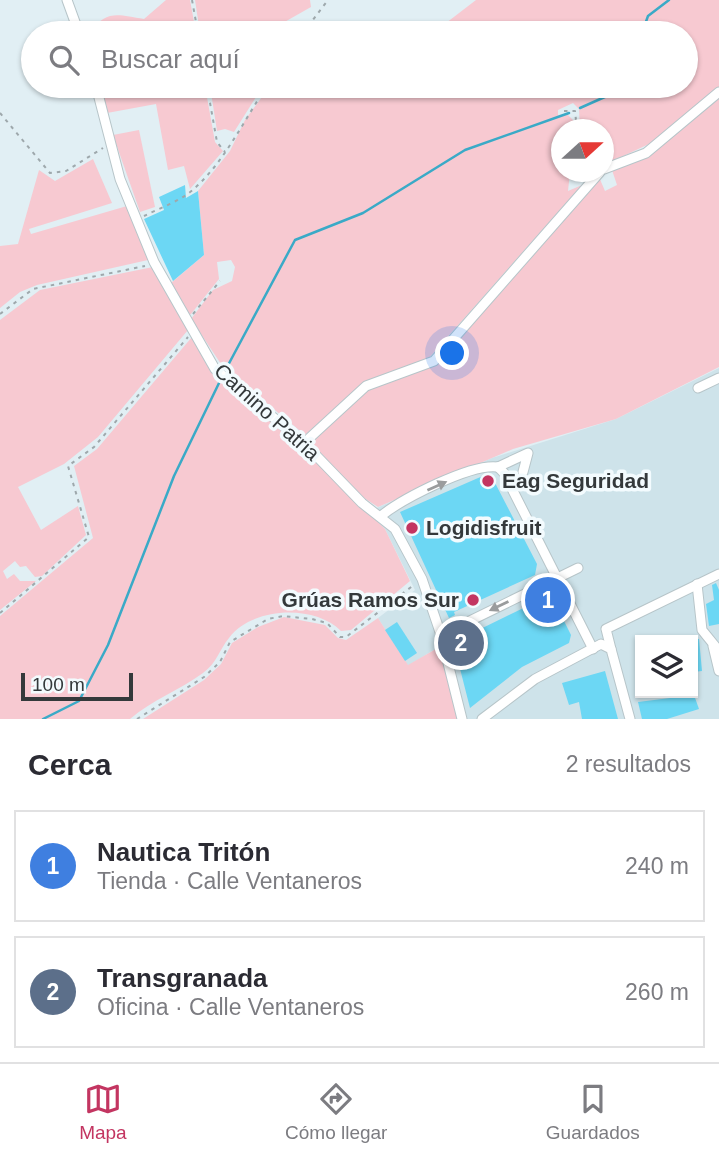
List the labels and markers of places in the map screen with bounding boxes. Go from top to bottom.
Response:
place label: Eag Seguridad [502,469,649,492]
marker: Eag Seguridad [480,473,496,489]
place label: Logidisfruit [426,516,541,539]
marker: Logidisfruit [404,520,420,536]
pin: 1 [525,574,571,626]
place label: Grúas Ramos Sur [282,588,459,611]
marker: Grúas Ramos Sur [465,592,481,608]
pin: 2 [438,617,484,669]

